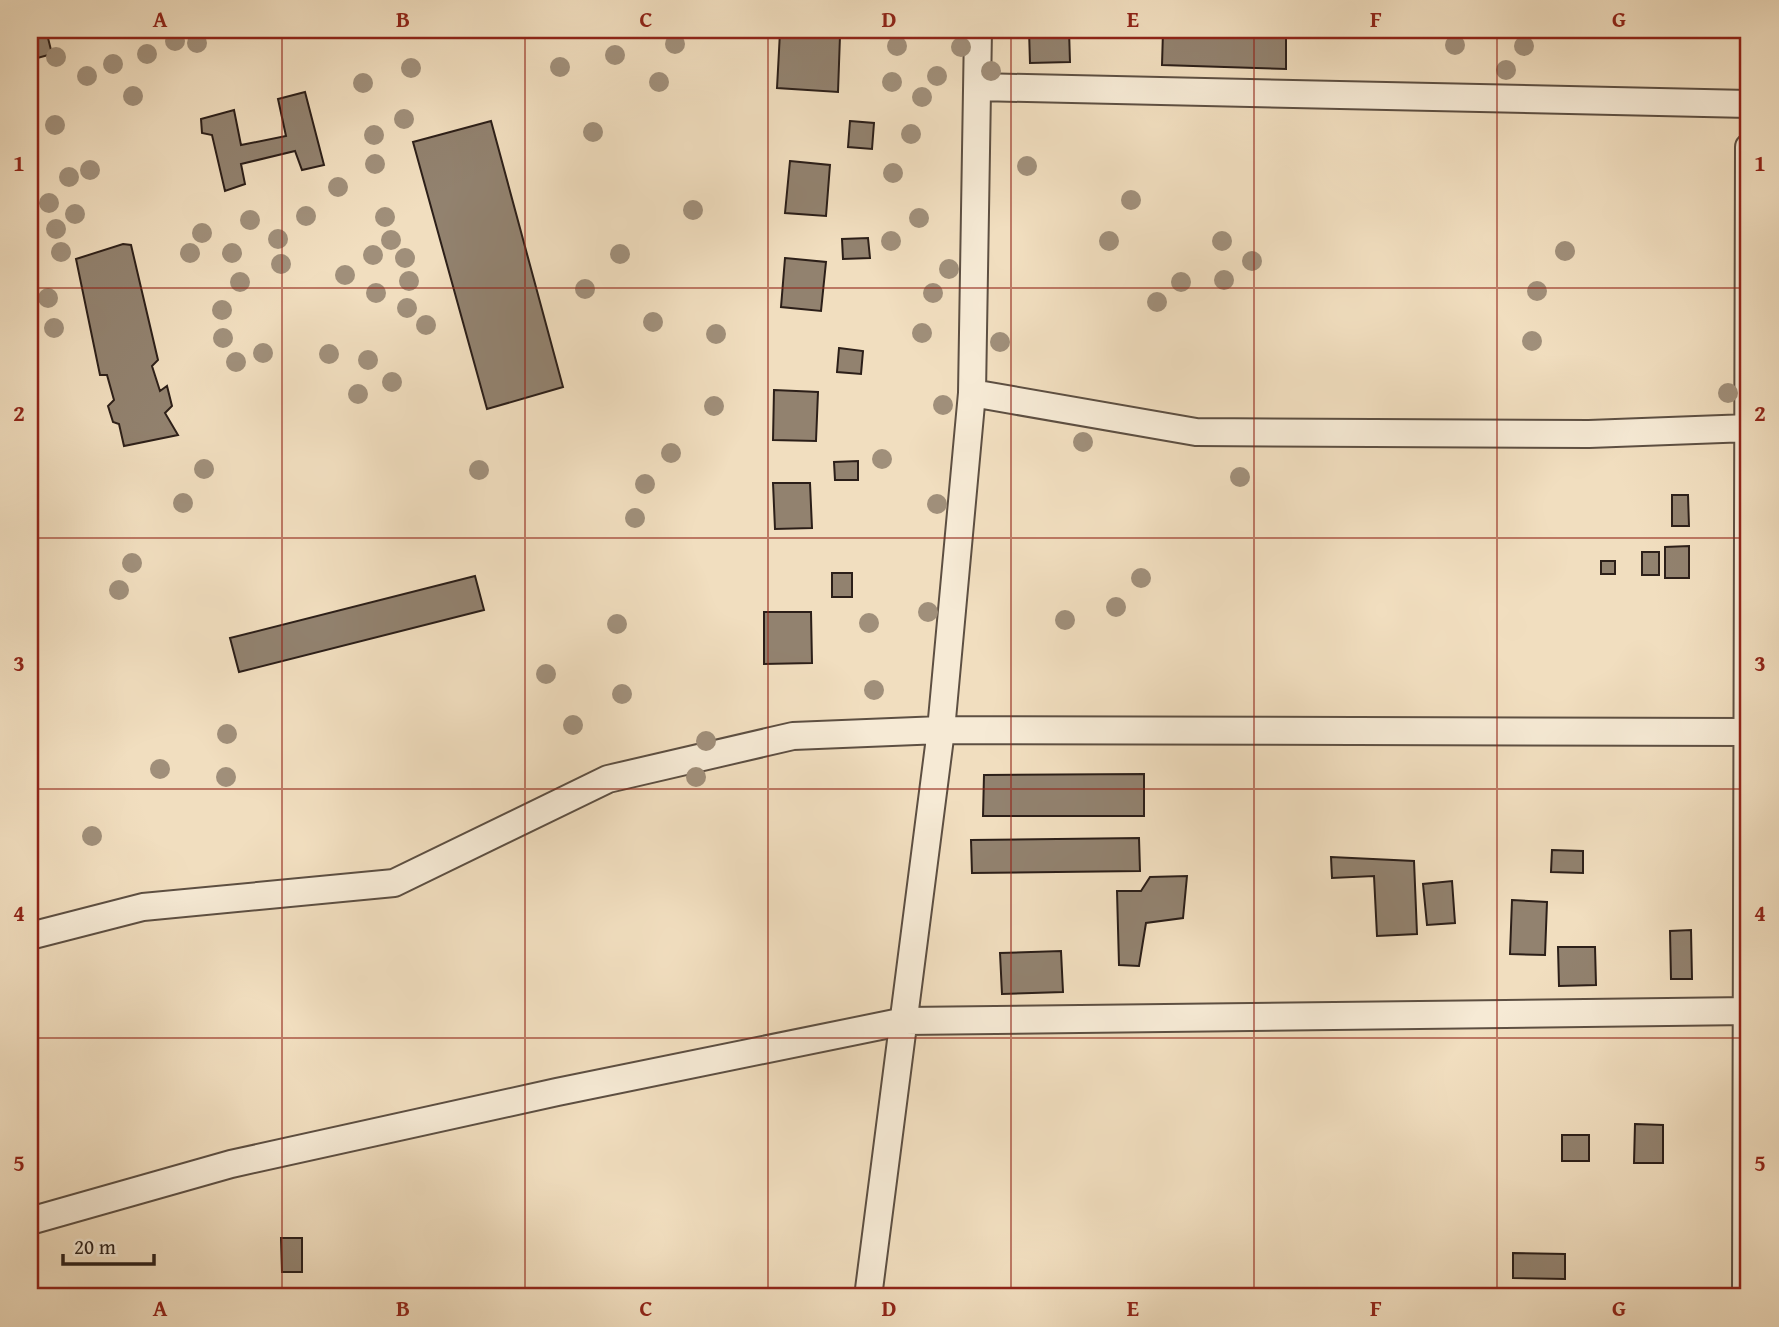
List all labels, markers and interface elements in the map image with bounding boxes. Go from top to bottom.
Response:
text: A [153,2,168,35]
text: B [396,2,410,35]
text: C [639,2,653,35]
text: D [882,2,897,35]
text: E [1127,2,1139,35]
text: F [1370,2,1382,35]
text: G [1612,2,1626,35]
text: 1 [13,146,25,179]
text: 1 [1754,146,1766,179]
text: 2 [13,396,25,429]
text: 2 [1754,396,1766,429]
text: 3 [13,646,25,679]
text: 3 [1754,646,1766,679]
text: 4 [13,896,25,929]
text: 4 [1754,896,1766,929]
text: 5 [13,1146,25,1179]
text: 5 [1754,1146,1766,1179]
scale bar [63,1222,154,1266]
text: 20 m [74,1231,116,1262]
text: A [153,1291,168,1324]
text: B [396,1291,410,1324]
text: C [639,1291,653,1324]
text: D [882,1291,897,1324]
text: E [1127,1291,1139,1324]
text: F [1370,1291,1382,1324]
text: G [1612,1291,1626,1324]

